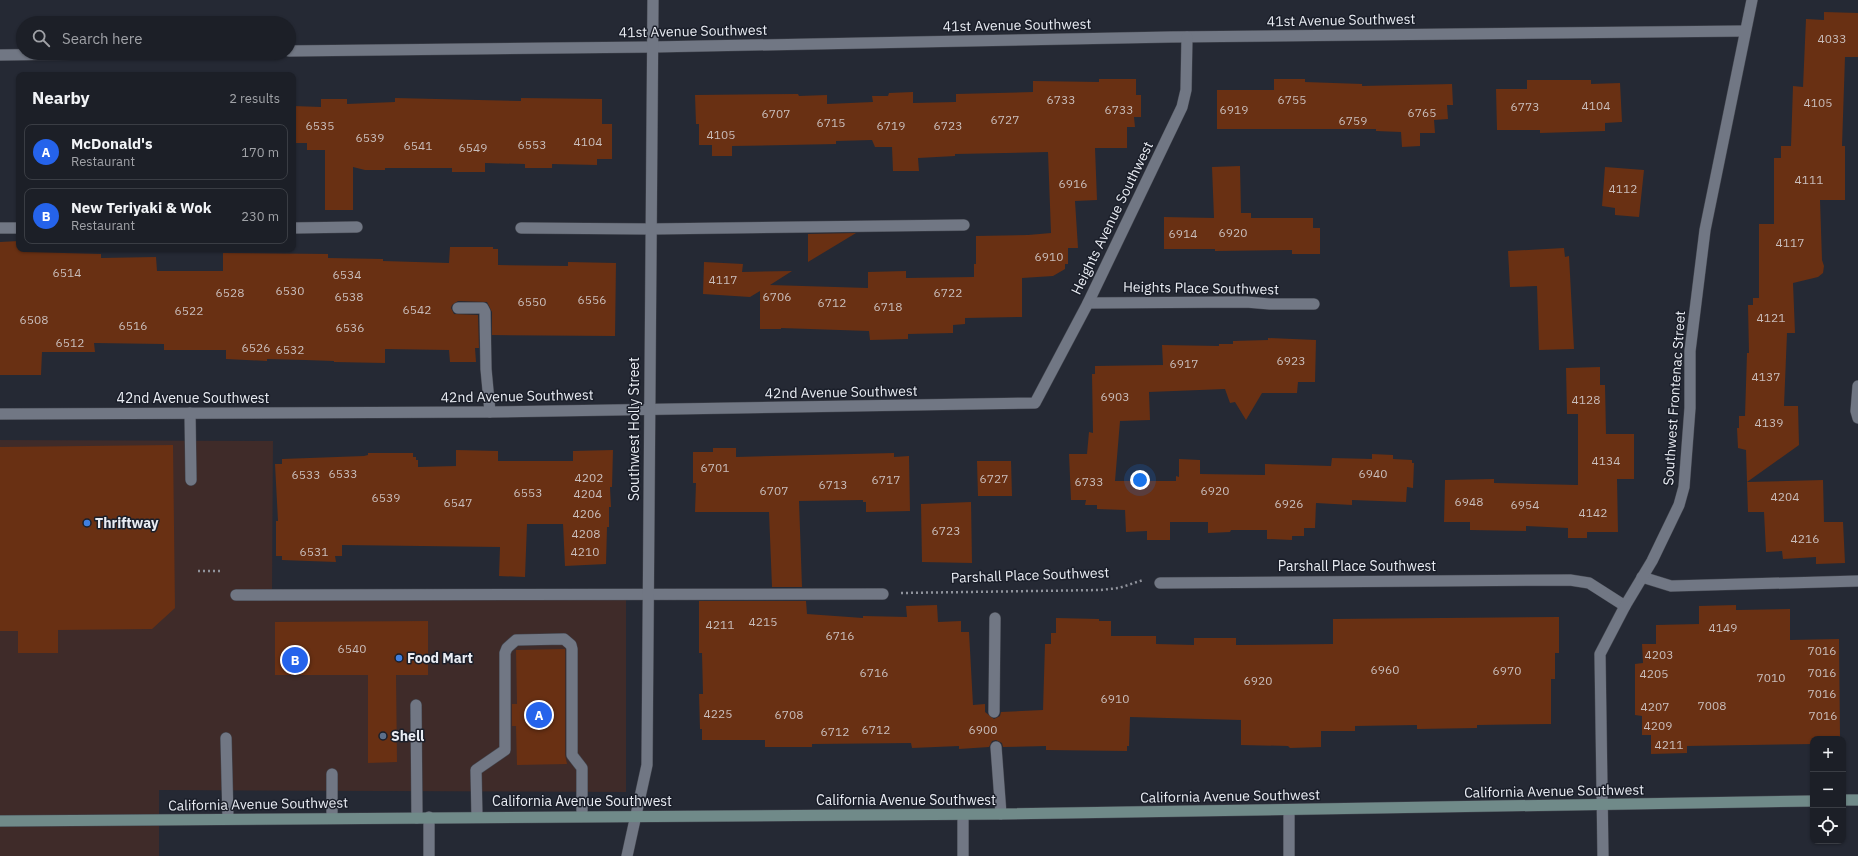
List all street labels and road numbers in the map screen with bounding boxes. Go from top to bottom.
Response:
street label: 41st Avenue Southwest [1267,10,1415,30]
street label: 41st Avenue Southwest [943,15,1091,35]
street label: 41st Avenue Southwest [619,21,767,41]
street label: Heights Avenue Southwest [1067,138,1157,298]
street label: Heights Place Southwest [1123,278,1279,298]
street label: Southwest Frontenac Street [1659,310,1689,486]
street label: Southwest Holly Street [625,357,643,501]
street label: 42nd Avenue Southwest [764,382,918,402]
street label: 42nd Avenue Southwest [440,386,594,406]
street label: 42nd Avenue Southwest [117,389,270,407]
street label: Parshall Place Southwest [1278,557,1436,575]
street label: Parshall Place Southwest [950,563,1110,587]
street label: California Avenue Southwest [1464,780,1644,802]
street label: California Avenue Southwest [1140,785,1320,807]
street label: California Avenue Southwest [816,791,996,809]
street label: California Avenue Southwest [492,792,672,810]
street label: California Avenue Southwest [168,793,348,815]

